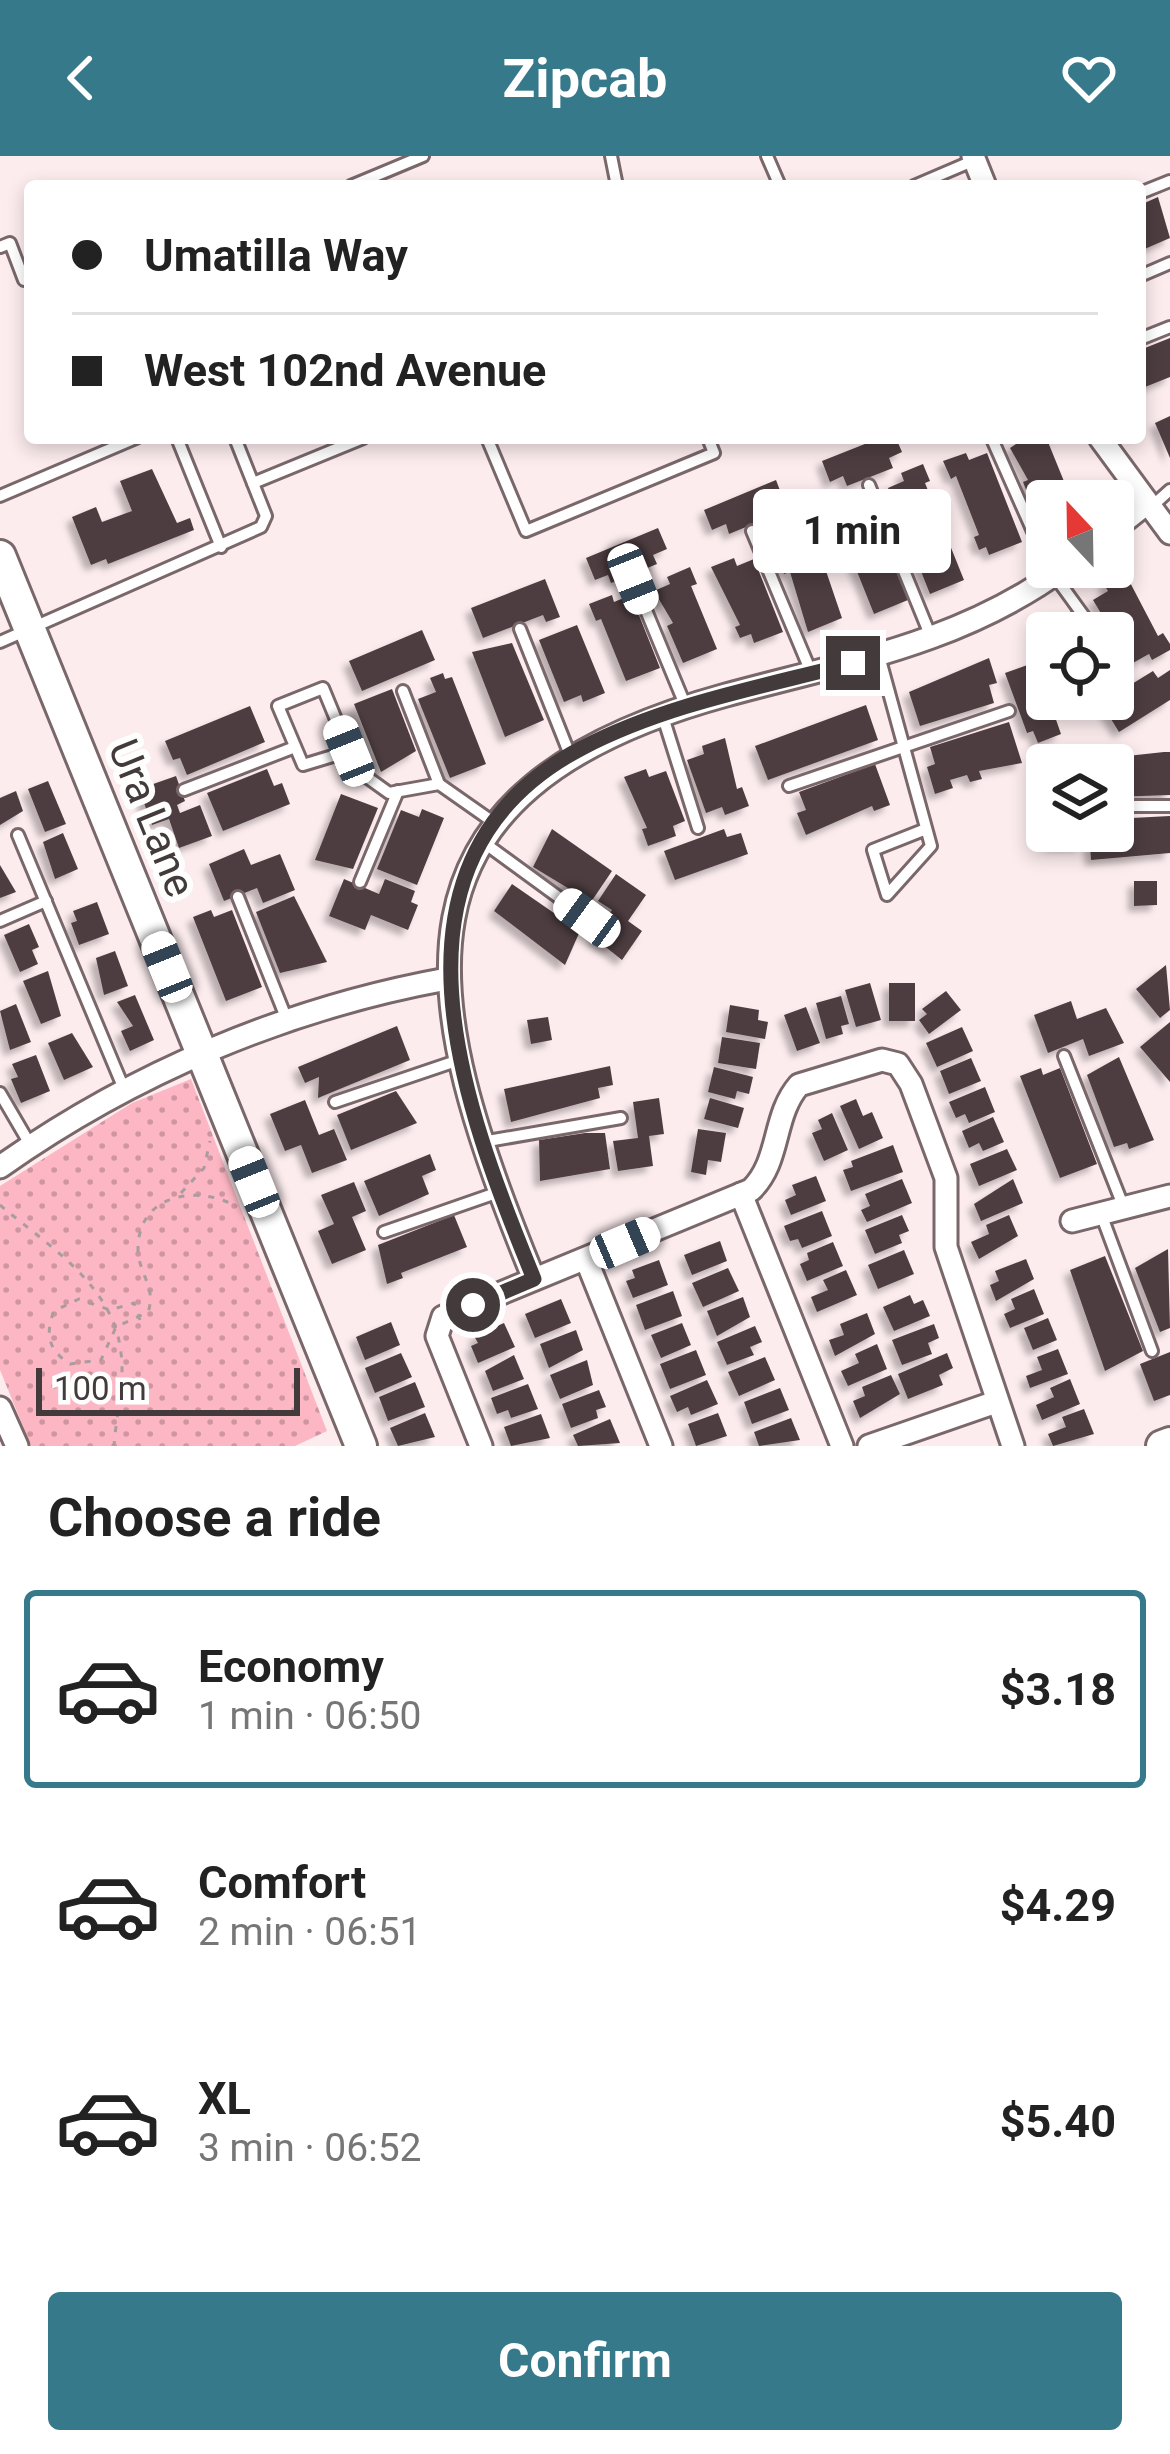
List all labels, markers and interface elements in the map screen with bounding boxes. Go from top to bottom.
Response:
icon: back [48,45,114,111]
icon: heart [1056,45,1122,111]
text: Zipcab [503,47,667,110]
text: Umatilla Way [144,229,408,282]
text: West 102nd Avenue [144,344,546,397]
north arrow [1026,480,1134,588]
map controls [1026,480,1134,852]
callout: 1 min [754,489,952,573]
text: 1 min [803,508,901,554]
car [603,539,663,619]
button: locate [1026,612,1134,720]
route end [826,636,880,690]
car [319,711,379,791]
street label: Ura Lane [98,732,206,904]
button: layers [1026,744,1134,852]
car [547,882,627,954]
car [137,927,197,1007]
car [224,1142,284,1222]
car [585,1212,665,1274]
route start [446,1278,500,1332]
scale bar [36,1362,300,1415]
text: 100 m [54,1369,147,1408]
text: Choose a ride [48,1486,381,1549]
icon: car [54,1635,162,1743]
text: Economy [198,1640,384,1693]
text: $3.18 [1000,1663,1116,1716]
text: 1 min · 06:50 [198,1693,421,1739]
icon: car [54,1851,162,1959]
text: Comfort [198,1856,366,1909]
text: $4.29 [1000,1879,1116,1932]
text: 2 min · 06:51 [198,1909,421,1955]
icon: car [54,2067,162,2175]
text: XL [198,2072,251,2125]
text: $5.40 [1000,2095,1116,2148]
text: 3 min · 06:52 [198,2125,421,2171]
button: Confirm [48,2292,1122,2430]

